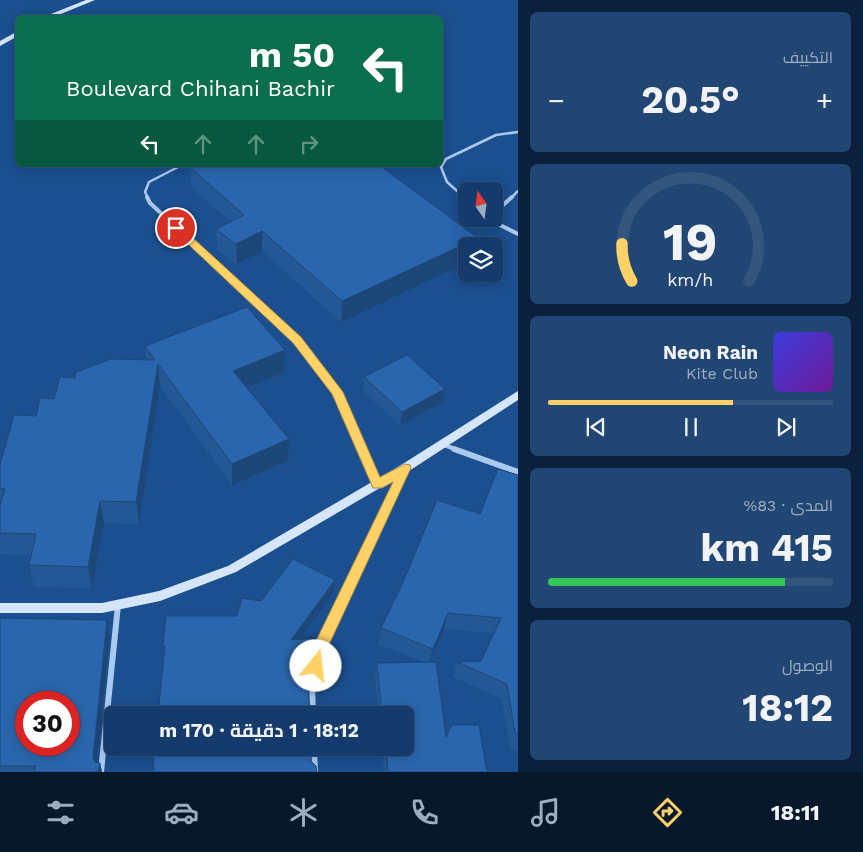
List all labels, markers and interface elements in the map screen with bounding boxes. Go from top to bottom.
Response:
text: 50 m [249,34,335,76]
icon: left [353,35,418,100]
text: التكييف [783,48,833,67]
text: Boulevard Chihani Bachir [66,76,335,101]
text: 20.5° [641,78,740,122]
text: − [548,84,565,117]
text: + [816,84,833,117]
icon: left [136,130,164,158]
icon: ahead [189,130,217,158]
icon: ahead [242,130,270,158]
icon: right [295,130,323,158]
north arrow [458,182,502,228]
map controls [458,182,503,282]
pin [155,207,197,249]
text: 19 [663,212,718,273]
icon: arrive [162,214,190,242]
button: layers [458,237,503,282]
text: km/h [667,269,714,290]
text: Neon Rain [663,341,758,364]
text: Kite Club [686,364,758,383]
icon: previous [582,413,610,441]
icon: pause [677,413,705,441]
icon: next [772,413,800,441]
text: المدى · 83% [743,496,833,515]
text: 415 km [701,526,833,570]
position arrow [289,639,341,691]
text: الوصول [782,656,833,675]
text: 18:12 [742,686,833,730]
speed limit sign: 30 [15,691,80,756]
text: 18:12 · 1 دقيقة · 170 m [159,719,359,742]
icon: filters [43,795,78,830]
icon: car [164,795,199,830]
icon: climate [286,795,321,830]
icon: phone [407,795,442,830]
icon: music [528,795,563,830]
icon: directions [650,795,685,830]
text: 18:11 [771,800,820,825]

